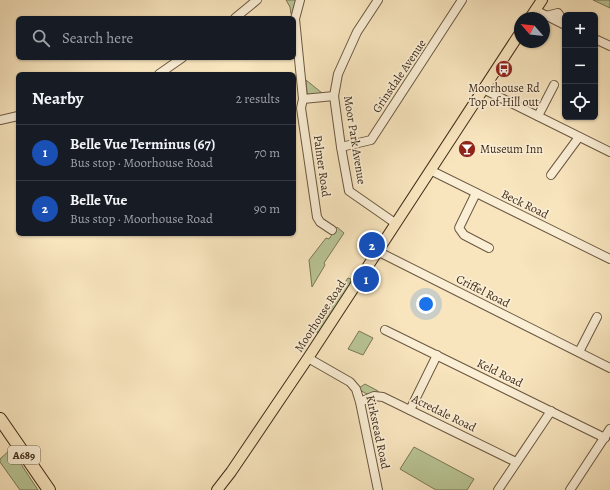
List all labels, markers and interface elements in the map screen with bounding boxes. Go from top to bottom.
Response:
north arrow [514,12,550,48]
map controls [562,12,598,120]
button: + [562,12,598,48]
search box [16,16,296,60]
icon: search [30,27,52,49]
text: Search here [62,28,133,48]
street label: Grinsdale Avenue [368,36,430,116]
button: − [562,48,598,84]
bus stop icon: Moorhouse Rd Top of Hill out [494,59,514,79]
place label: Moorhouse Rd Top of Hill out [468,80,540,110]
button: locate [562,84,598,120]
text: Nearby [32,87,83,110]
text: 2 results [236,90,280,107]
street label: Moor Park Avenue [340,95,370,185]
text: Belle Vue Terminus (67) [70,134,215,154]
street label: Palmer Road [310,134,334,198]
bar icon: Museum Inn [457,139,477,159]
place label: Museum Inn [480,141,543,157]
text: 1 [43,144,47,161]
text: 70 m [254,144,280,161]
text: Bus stop · Moorhouse Road [70,154,213,171]
street label: Beck Road [499,186,552,223]
text: Belle Vue [70,190,127,210]
text: 2 [42,200,48,217]
text: 90 m [254,200,280,217]
text: Bus stop · Moorhouse Road [70,210,213,227]
pin: 2 [359,230,385,260]
pin: 1 [353,264,379,294]
street label: Criffel Road [453,271,513,312]
street label: Moorhouse Road [291,276,350,355]
your location [416,294,436,314]
street label: Keld Road [474,355,526,391]
street label: Acredale Road [408,390,479,436]
street label: Kirkstead Road [362,394,394,471]
road number: A689 [8,446,40,464]

